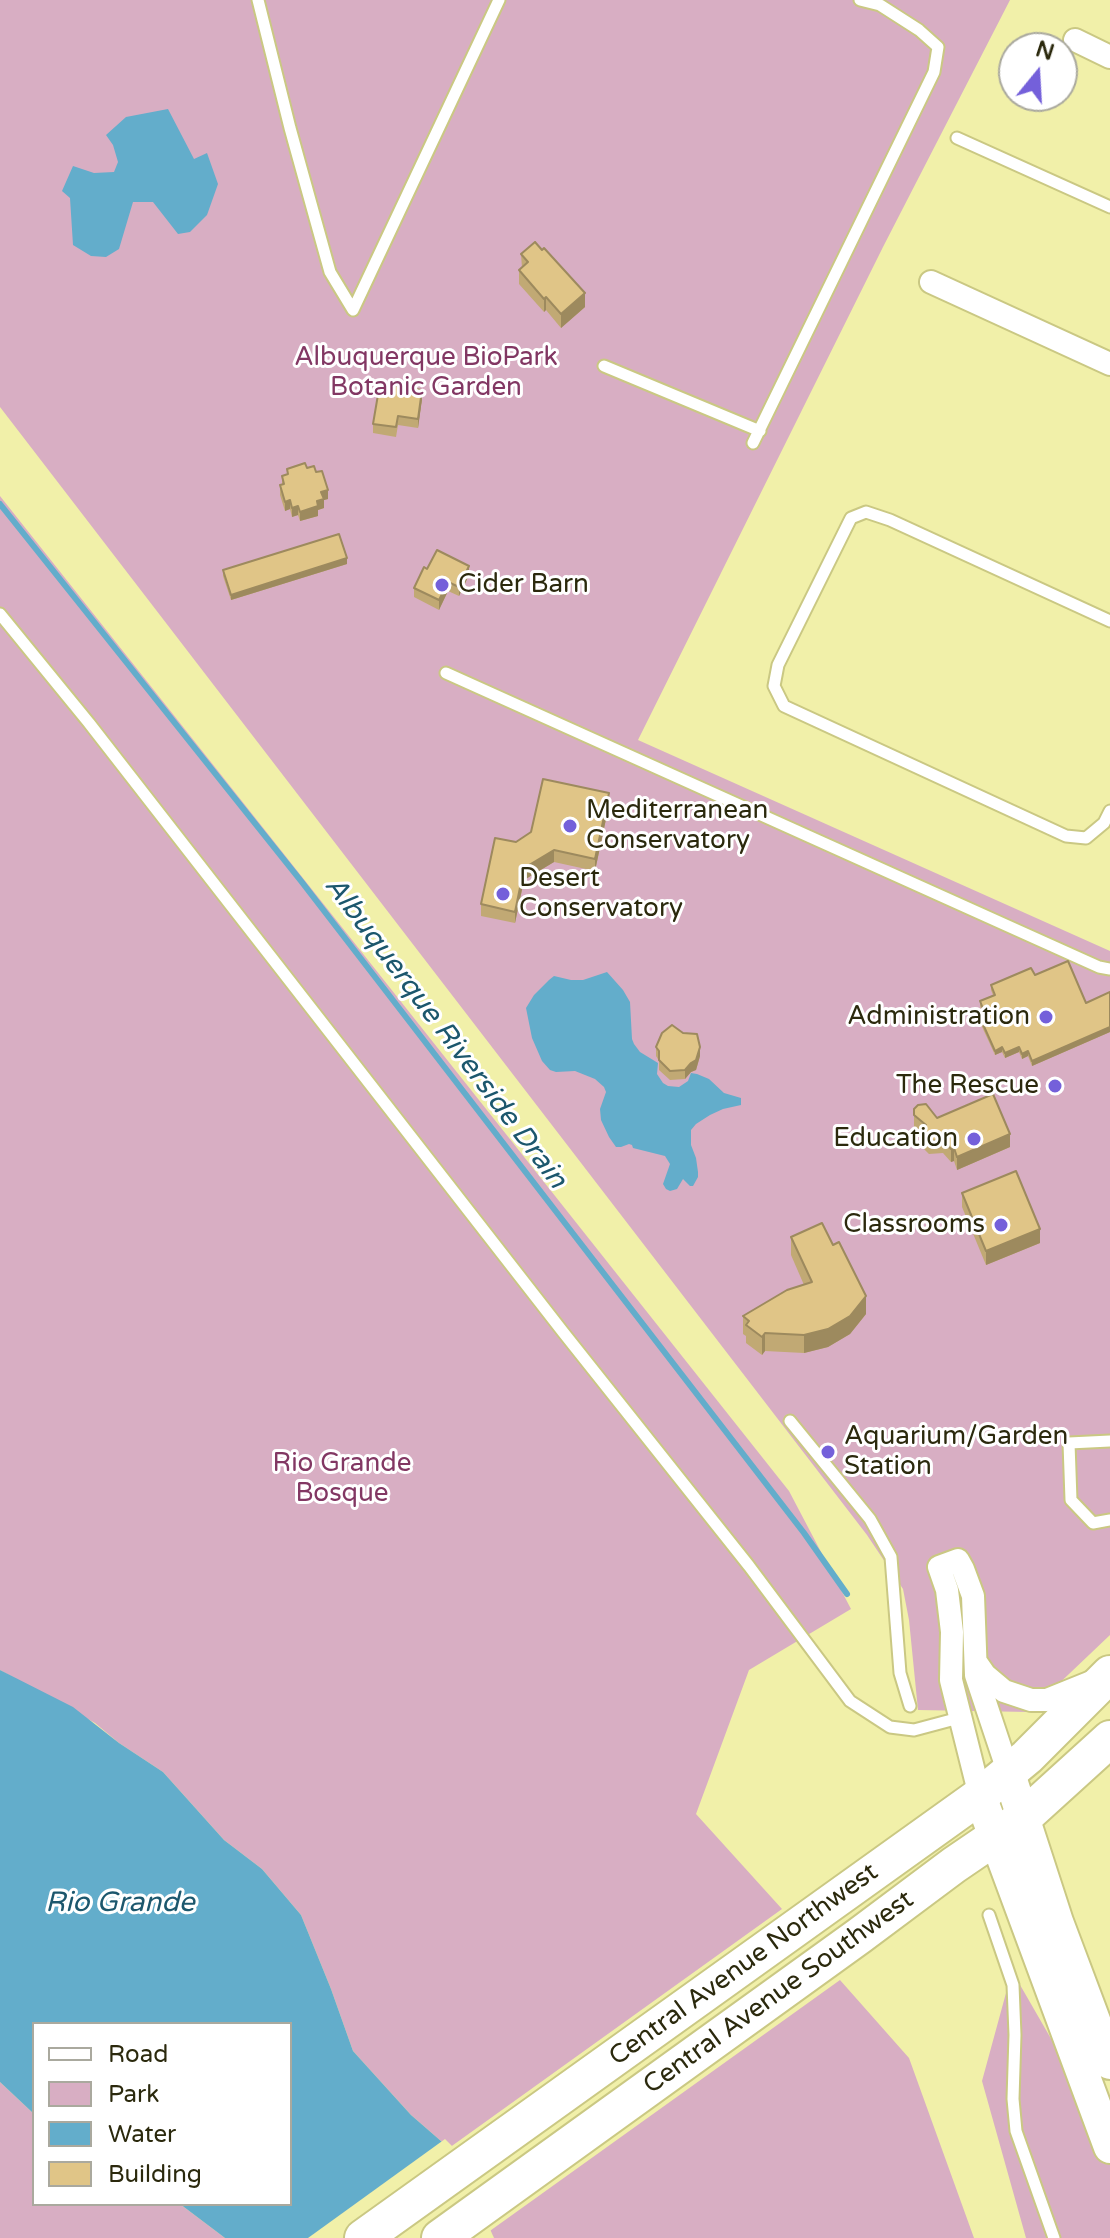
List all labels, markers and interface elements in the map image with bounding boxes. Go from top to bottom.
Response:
north arrow [998,32,1078,112]
text: N [1032,36,1057,66]
park label: Albuquerque BioPark Botanic Garden [294,342,558,404]
place label: Cider Barn [458,569,589,601]
marker: Cider Barn [433,576,451,594]
place label: Mediterranean Conservatory [586,795,768,856]
marker: Mediterranean Conservatory [561,817,579,835]
place label: Desert Conservatory [519,863,683,924]
water label: Albuquerque Riverside Drain [317,870,573,1196]
marker: Desert Conservatory [494,885,512,903]
place label: Administration [847,1001,1030,1033]
marker: Administration [1037,1008,1055,1026]
place label: The Rescue [896,1070,1039,1102]
marker: The Rescue [1046,1077,1064,1095]
place label: Education [833,1123,958,1155]
marker: Education [965,1130,983,1148]
place label: Classrooms [843,1209,985,1241]
marker: Classrooms [992,1216,1010,1234]
place label: Aquarium/Garden Station [844,1421,1068,1482]
marker: Aquarium/Garden Station [819,1443,837,1461]
park label: Rio Grande Bosque [273,1448,411,1510]
street label: Central Avenue Northwest [603,1857,885,2073]
street label: Central Avenue Southwest [638,1885,920,2101]
water label: Rio Grande [45,1887,195,1921]
legend [32,2022,292,2206]
text: Road [108,2040,168,2069]
text: Park [108,2080,159,2109]
text: Water [108,2120,176,2149]
text: Building [108,2160,202,2189]

